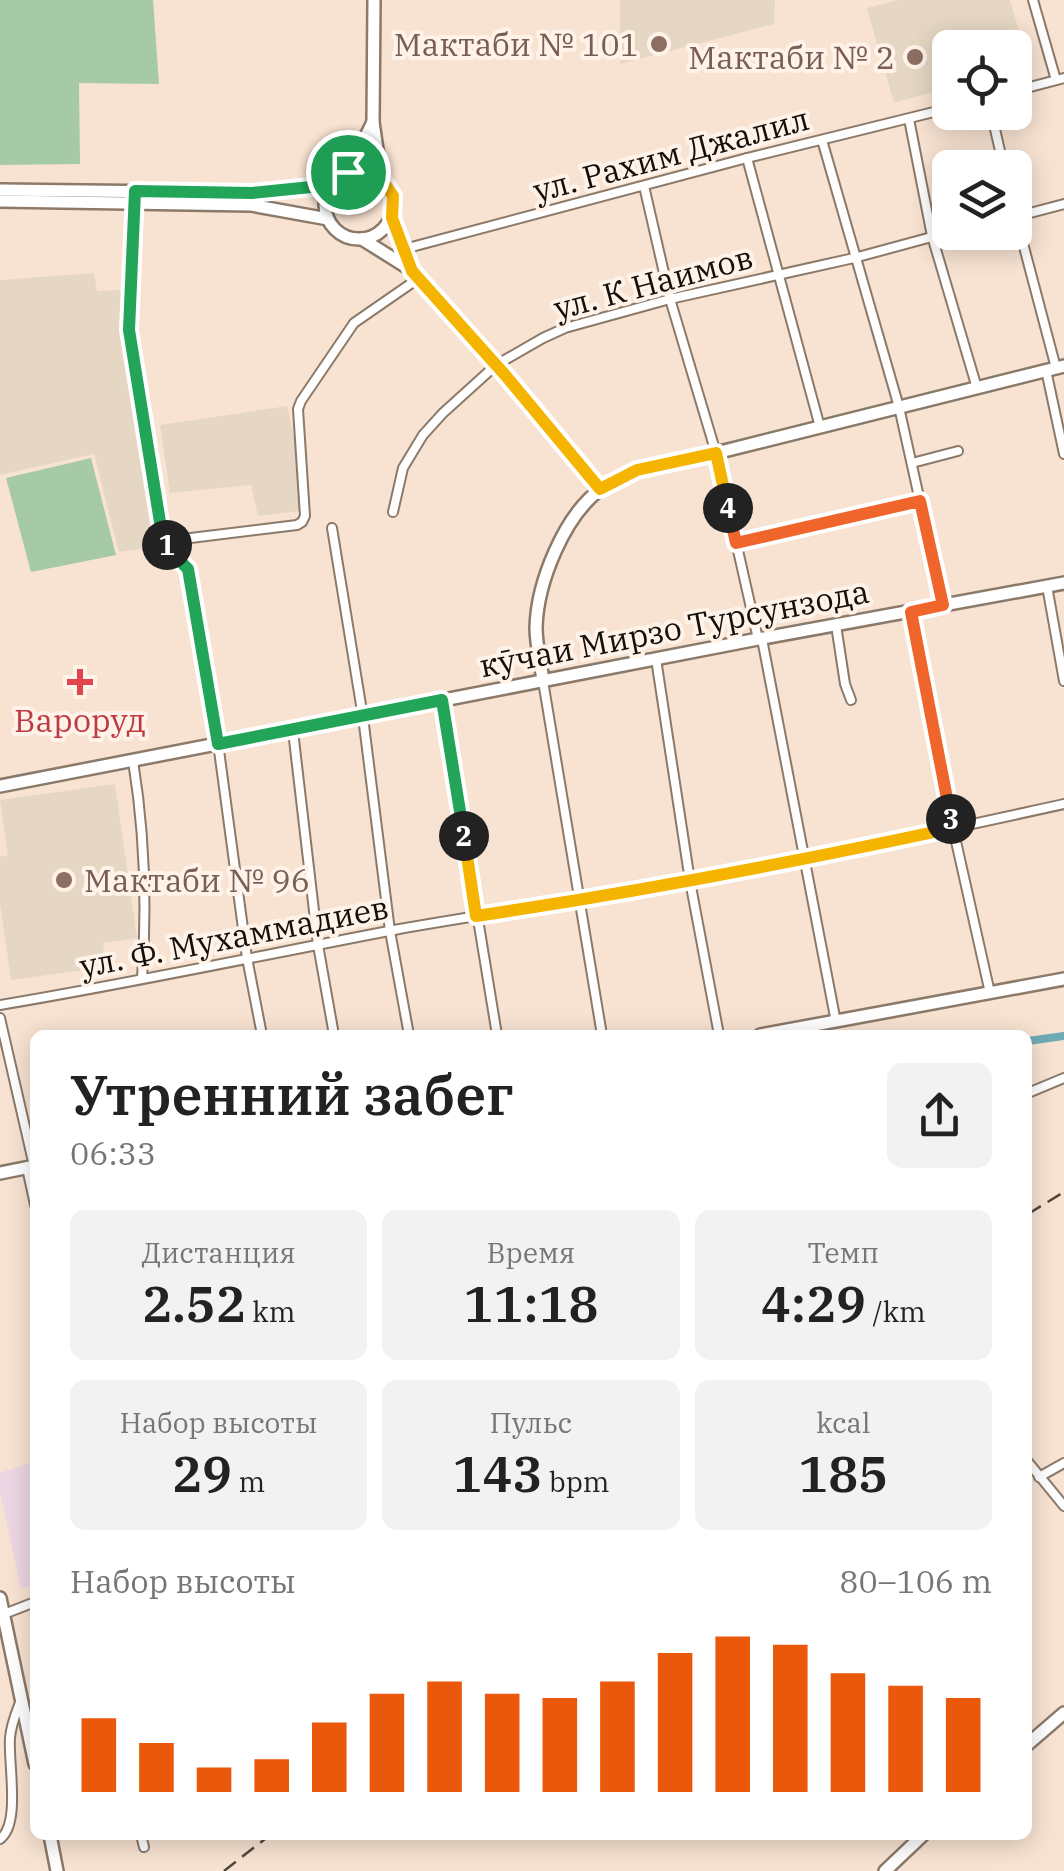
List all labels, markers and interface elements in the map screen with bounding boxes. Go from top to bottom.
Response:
place label: Мактаби № 101 [394,23,639,65]
map controls [932,30,1032,250]
button: locate [932,30,1032,130]
marker: Мактаби № 101 [648,33,670,55]
place label: Мактаби № 2 [688,36,895,78]
marker: Мактаби № 2 [904,46,926,68]
street label: ул. Рахим Джалил [528,97,814,211]
pin [306,130,391,215]
icon: arrive [321,145,376,200]
button: layers [932,150,1032,250]
street label: ул. К Наимов [549,235,757,329]
pin: 4 [703,483,753,533]
text: 4 [720,489,736,526]
pin: 1 [142,520,192,570]
text: 1 [159,526,175,563]
street label: кӯчаи Мирзо Турсунзода [476,570,872,686]
marker: Вароруд [67,669,93,695]
place label: Вароруд [14,699,146,741]
pin: 3 [926,794,976,844]
text: 3 [943,800,959,837]
pin: 2 [439,811,489,861]
text: 2 [456,817,472,854]
place label: Мактаби № 96 [84,859,310,901]
marker: Мактаби № 96 [53,869,75,891]
street label: ул. Ф. Мухаммадиев [76,885,392,987]
text: Утренний забег [70,1059,514,1130]
button: share [887,1063,992,1168]
text: 06:33 [70,1132,156,1174]
text: Дистанция [142,1234,296,1271]
text: Время [487,1234,575,1271]
text: Темп [808,1234,879,1271]
text: 2.52 [142,1271,246,1336]
text: 11:18 [464,1271,598,1336]
text: 4:29 [761,1271,866,1336]
text: km [246,1293,295,1330]
text: /km [866,1293,926,1330]
text: Набор высоты [120,1404,317,1441]
text: Пульс [490,1404,572,1441]
text: kcal [816,1404,870,1441]
text: 29 [172,1441,232,1506]
text: 143 [452,1441,542,1506]
text: 185 [798,1441,888,1506]
text: m [232,1463,265,1500]
text: bpm [542,1463,610,1500]
text: Набор высоты [70,1560,296,1602]
text: 80–106 m [839,1560,992,1602]

